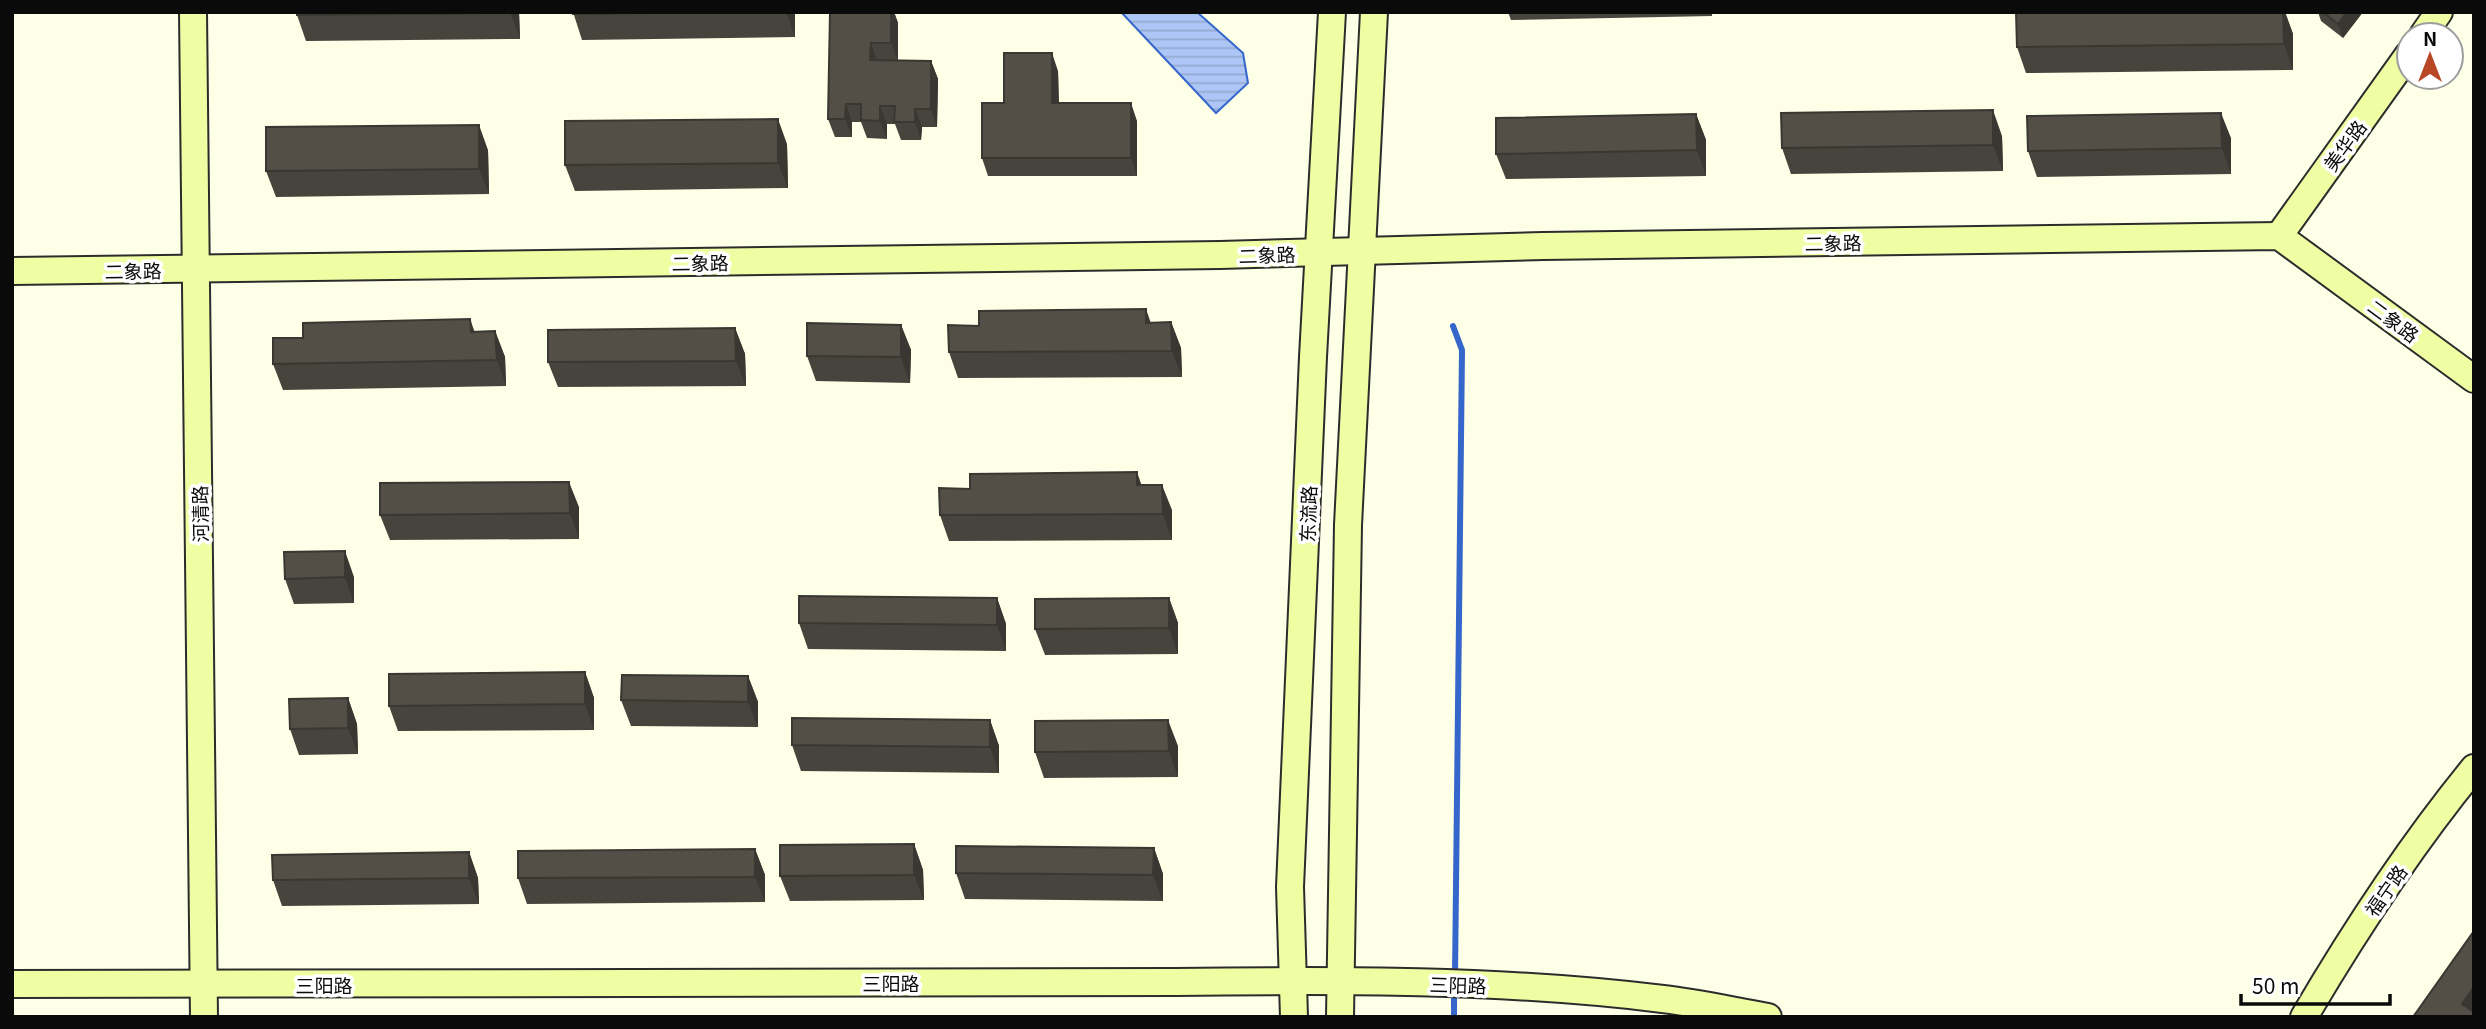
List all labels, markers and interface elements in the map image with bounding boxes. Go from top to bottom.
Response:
north arrow [2395,21,2465,91]
text: N [2423,24,2437,51]
street label: 美华路 [2316,114,2372,176]
street label: 二象路 [1804,228,1862,256]
street label: 二象路 [1238,240,1296,268]
street label: 二象路 [671,248,729,276]
street label: 二象路 [104,256,162,284]
street label: 二象路 [2363,292,2425,348]
street label: 河清路 [185,485,213,543]
street label: 东流路 [1293,485,1321,543]
street label: 福宁路 [2358,859,2412,921]
scale bar [2241,962,2390,1006]
street label: 三阳路 [862,969,920,996]
street label: 三阳路 [1429,970,1487,998]
text: 50 m [2252,970,2299,1000]
street label: 三阳路 [295,971,353,998]

